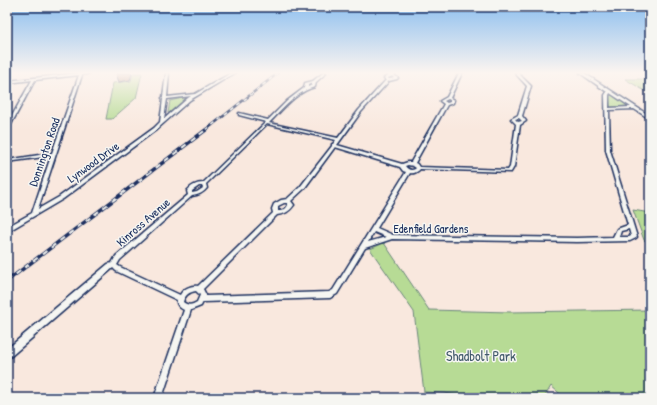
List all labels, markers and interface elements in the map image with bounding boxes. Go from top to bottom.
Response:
street label: Donnington Road [24,115,64,189]
street label: Lynwood Drive [64,137,123,187]
street label: Kinross Avenue [112,194,174,250]
street label: Edenfield Gardens [394,220,469,237]
park label: Shadbolt Park [446,346,516,365]

